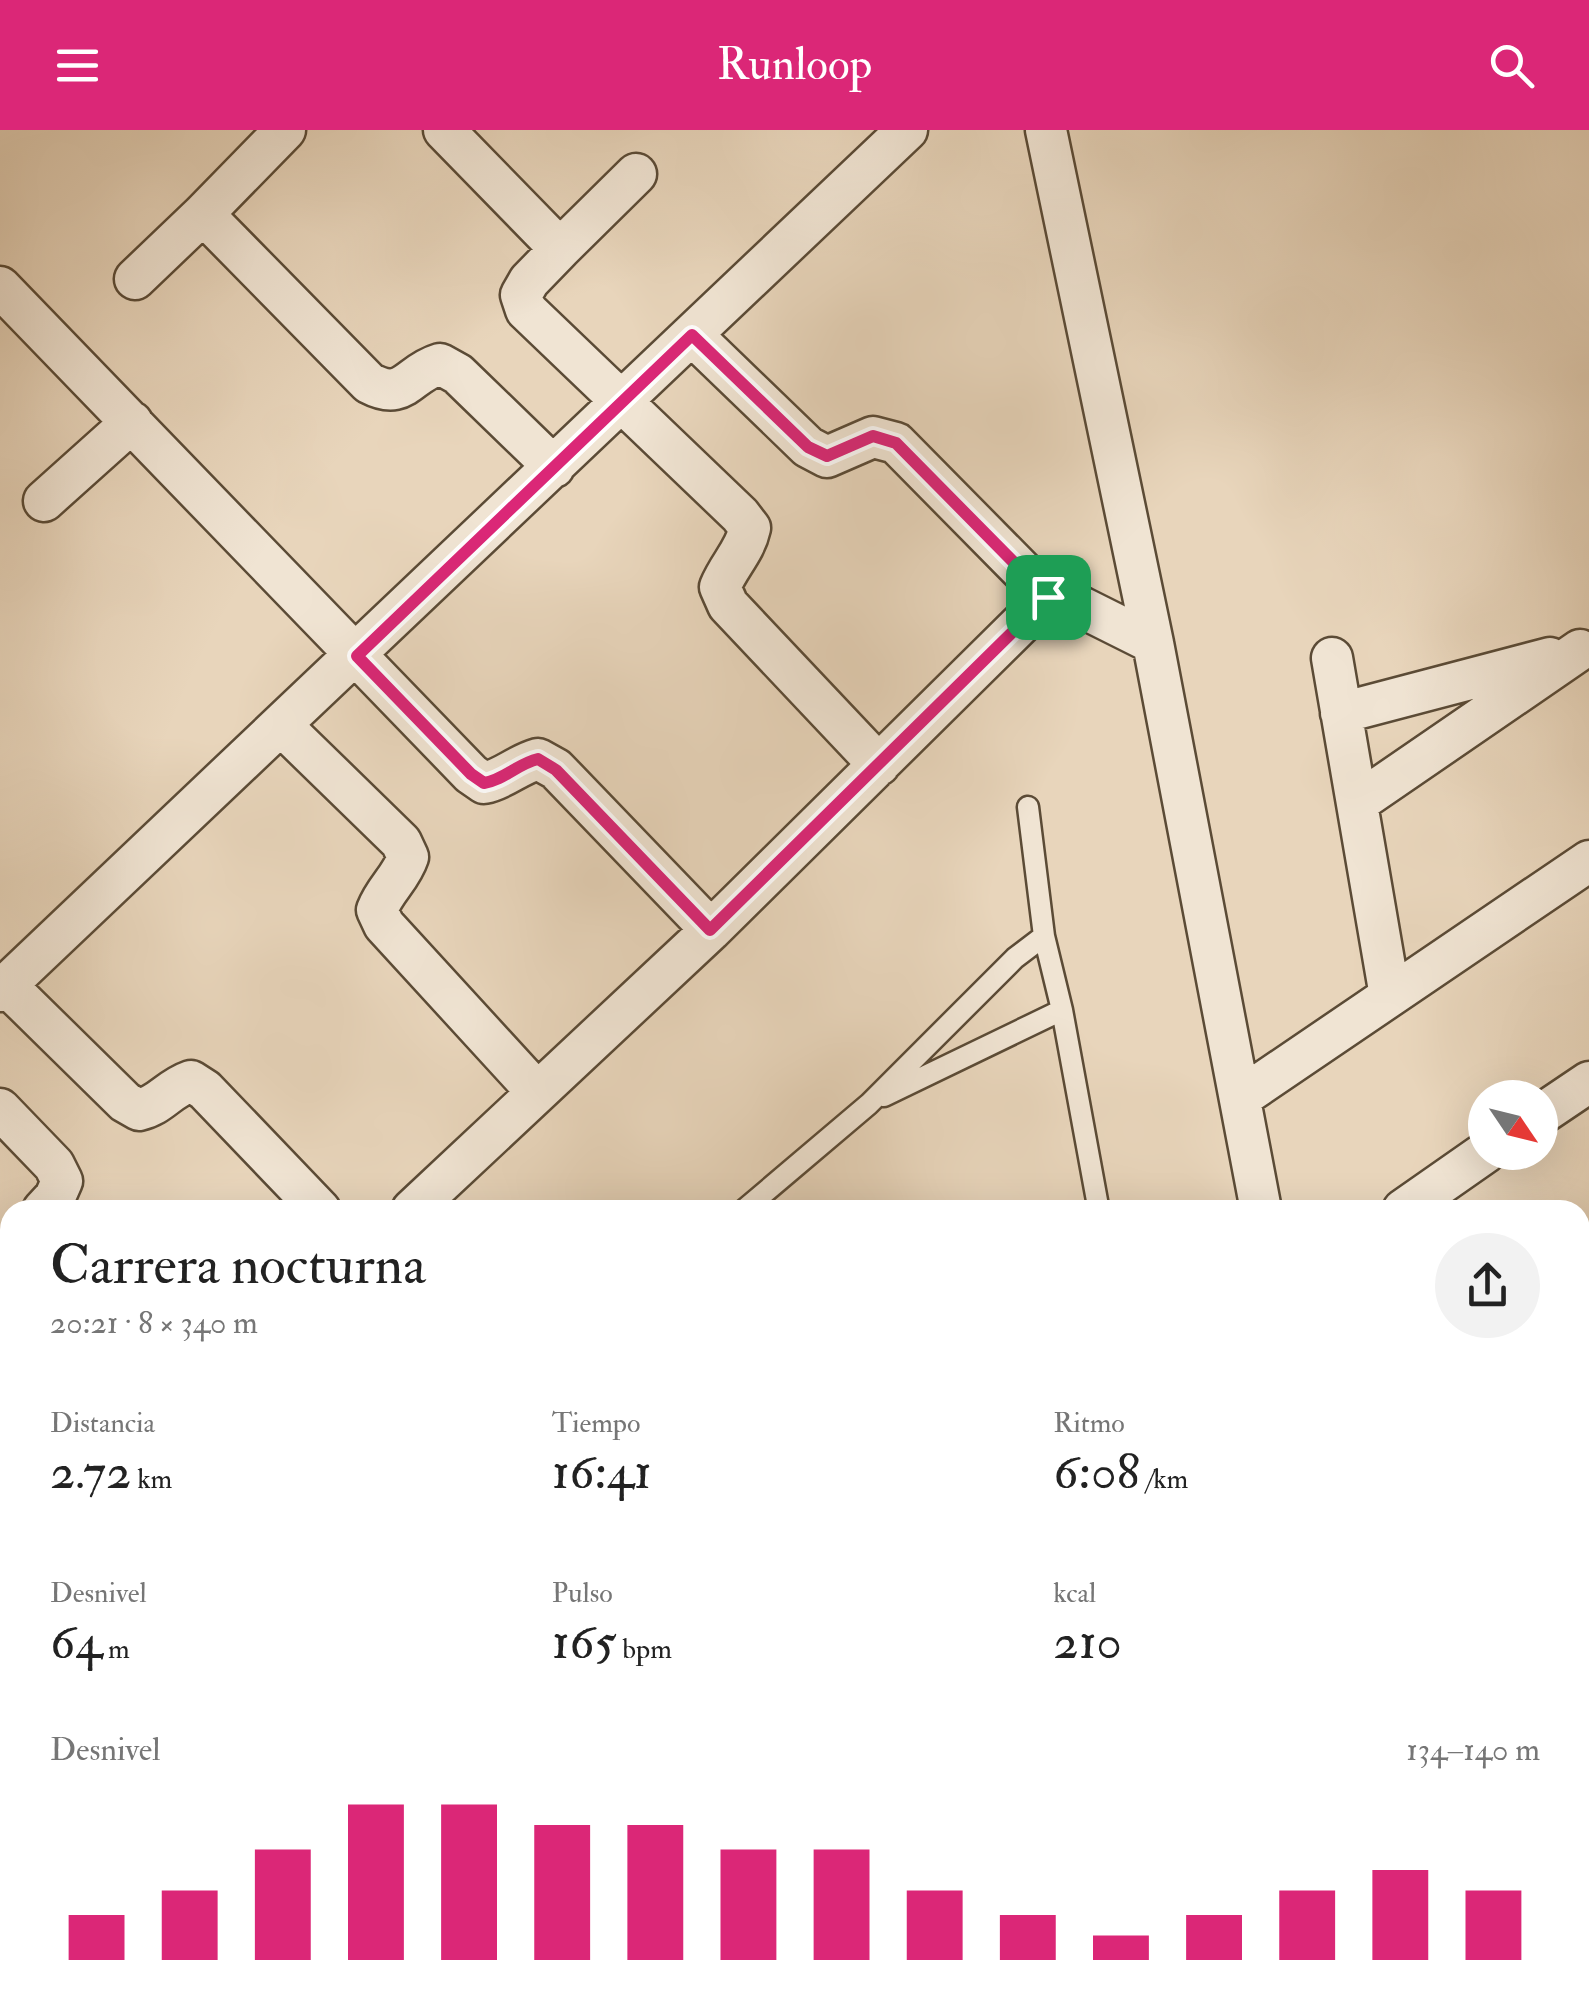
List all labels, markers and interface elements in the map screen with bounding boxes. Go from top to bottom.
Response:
text: Runloop [717,37,872,93]
icon: menu [50,38,105,93]
icon: search [1484,38,1539,93]
pin [1006,555,1091,640]
icon: arrive [1021,570,1076,625]
north arrow [1468,1080,1558,1170]
map controls [1468,1080,1558,1170]
text: Carrera nocturna [50,1231,426,1300]
button: share [1435,1233,1540,1338]
text: 20:21 · 8 × 340 m [50,1303,258,1343]
text: Distancia [50,1406,155,1441]
text: Tiempo [552,1406,640,1441]
text: Ritmo [1053,1406,1125,1441]
text: 2.72 [50,1441,131,1504]
text: 16:41 [552,1441,652,1504]
text: 6:08 [1053,1441,1140,1504]
text: km [131,1462,172,1497]
text: /km [1140,1462,1188,1497]
text: Desnivel [50,1576,147,1611]
text: Pulso [552,1576,613,1611]
text: kcal [1053,1576,1096,1611]
text: 64 [50,1611,102,1674]
text: 165 [552,1611,616,1674]
text: 210 [1053,1611,1122,1674]
text: m [102,1632,130,1667]
text: bpm [616,1632,672,1667]
text: Desnivel [50,1730,160,1770]
text: 134–140 m [1406,1730,1540,1770]

